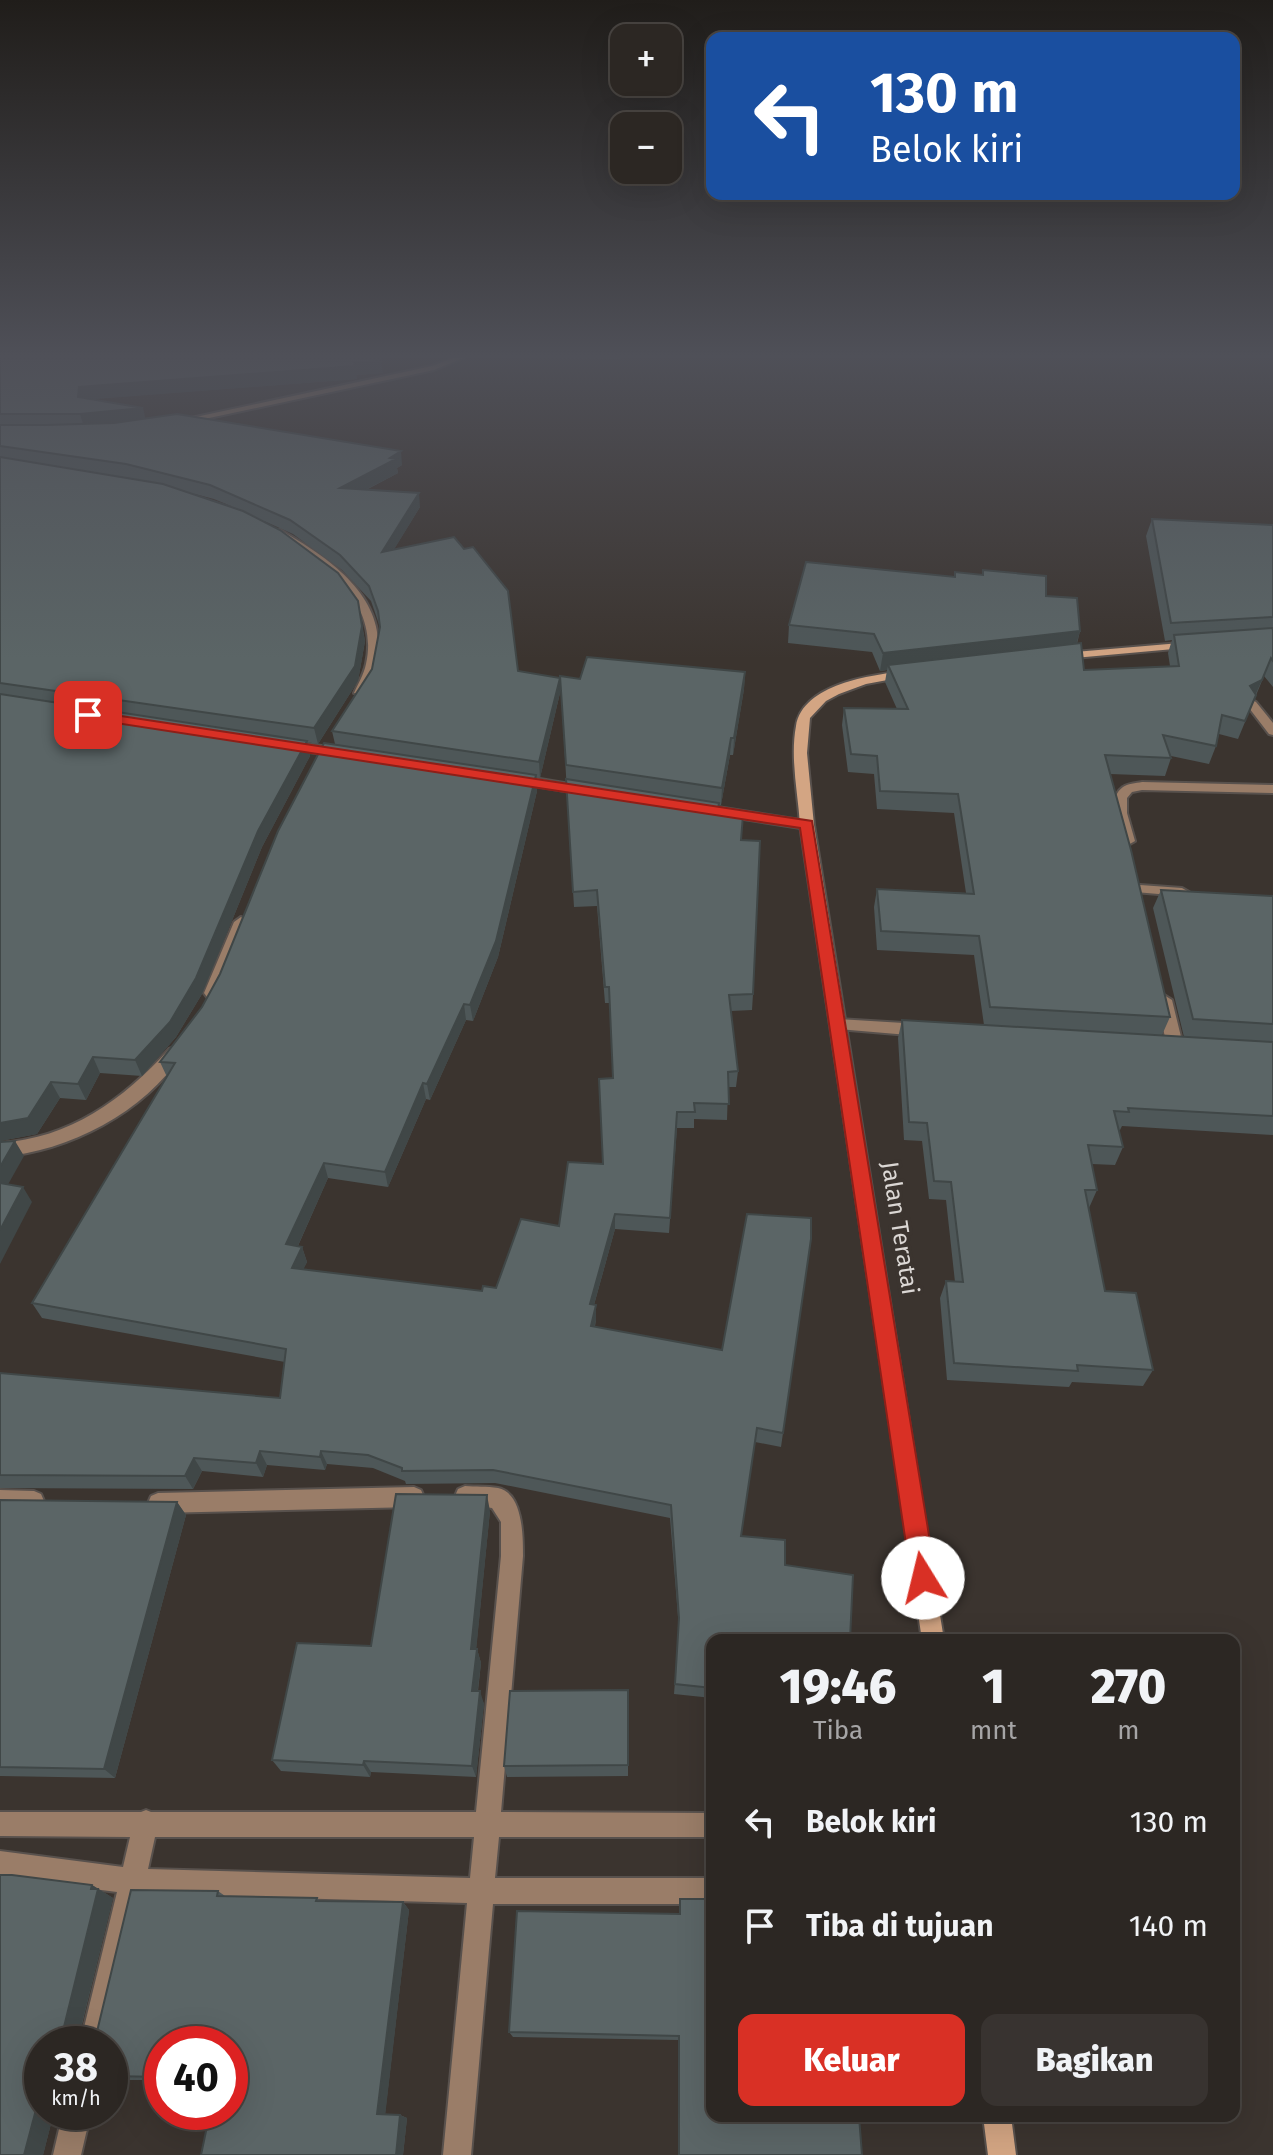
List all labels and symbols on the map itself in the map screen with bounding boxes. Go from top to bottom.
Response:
pin [54,681,122,749]
street label: Jalan Teratai [876,1159,924,1297]
position arrow [881,1536,965,1620]
speed limit sign: 40 [144,2026,248,2130]

